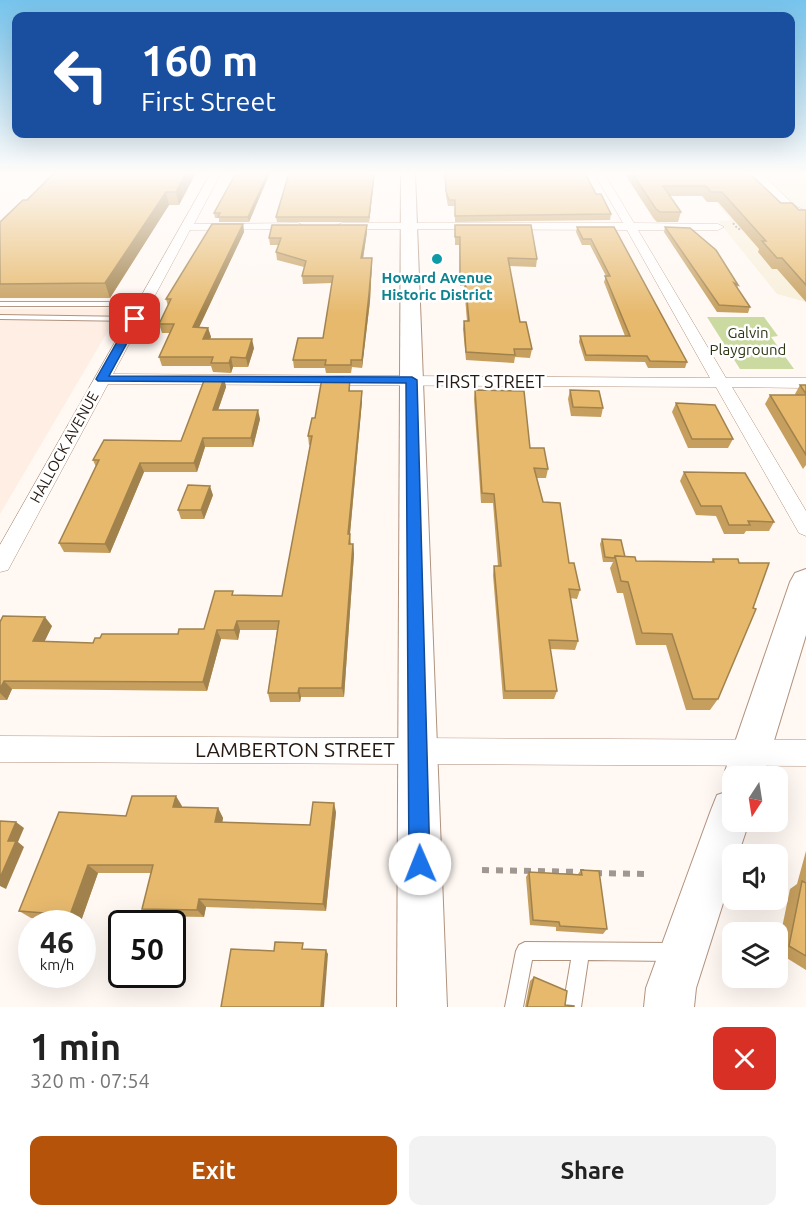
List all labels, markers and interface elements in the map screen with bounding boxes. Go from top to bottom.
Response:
icon: left [42,36,120,114]
text: 160 m [141,37,258,84]
text: First Street [141,86,276,116]
marker: Howard Avenue Historic District [430,252,444,266]
place label: Howard Avenue Historic District [381,269,493,303]
pin [109,293,160,344]
icon: arrive [118,302,151,335]
park label: Galvin Playground [710,324,786,358]
street label: FIRST STREET [435,371,545,391]
street label: HALLOCK AVENUE [26,388,102,506]
street label: LAMBERTON STREET [195,737,395,761]
north arrow [722,766,788,832]
map controls [722,766,788,988]
position arrow [388,832,452,896]
button: sound [722,844,788,910]
speed limit sign: 50 [108,910,186,988]
button: layers [722,922,788,988]
text: 46 [40,925,74,959]
text: km/h [40,956,74,973]
text: 1 min [30,1026,121,1067]
button: close [713,1027,776,1090]
text: 320 m · 07:54 [30,1069,150,1092]
button: Exit [30,1136,397,1205]
button: Share [409,1136,776,1205]

